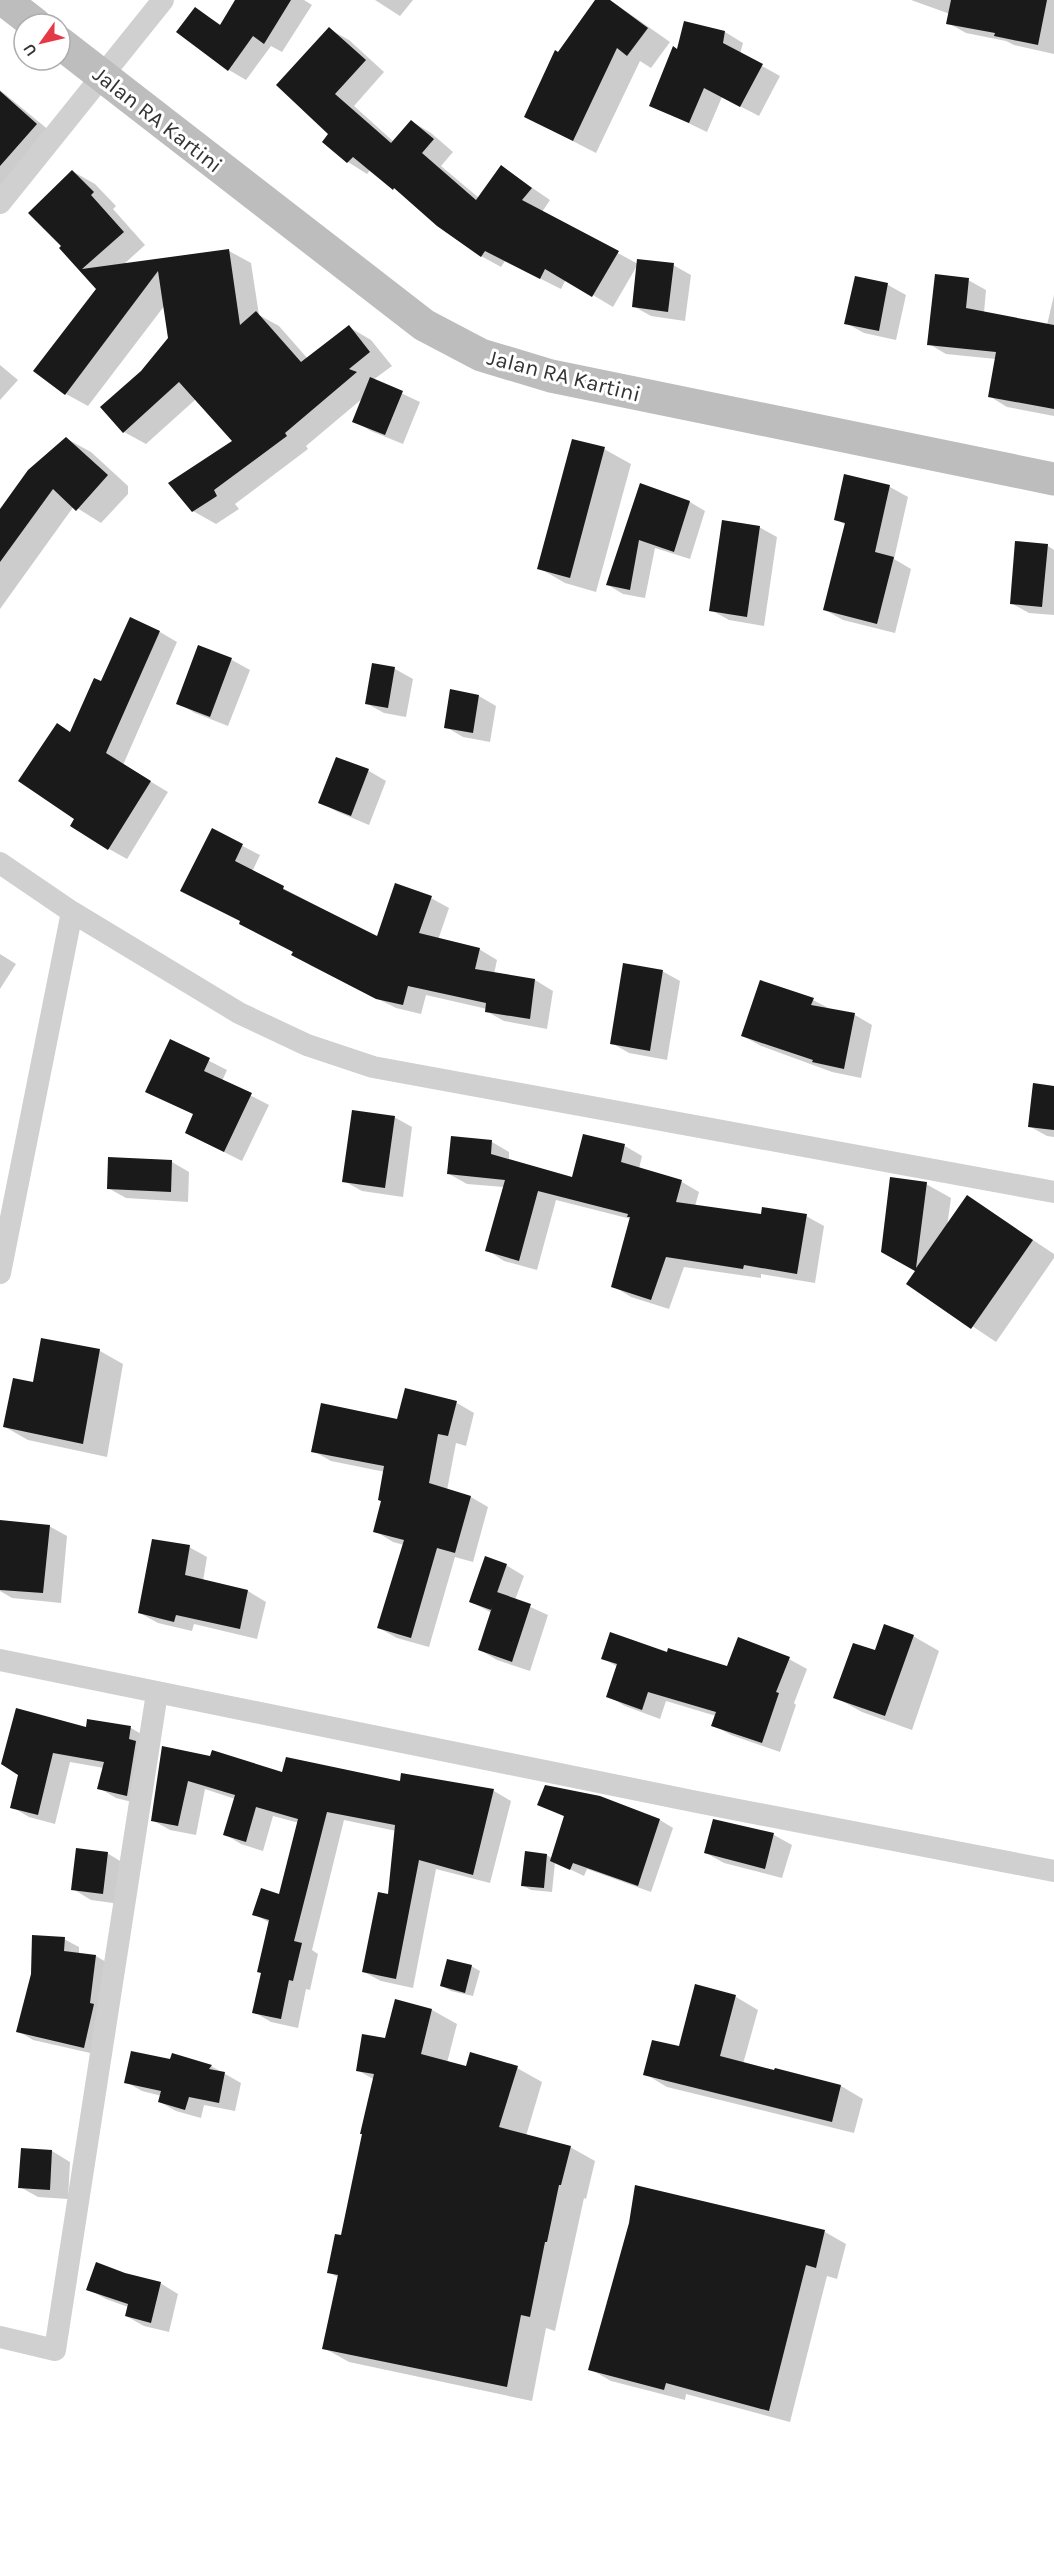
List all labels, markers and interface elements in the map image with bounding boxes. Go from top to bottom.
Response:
north arrow [12,12,72,72]
text: U [19,40,41,60]
street label: Jalan RA Kartini [87,61,227,178]
street label: Jalan RA Kartini [484,344,643,408]

